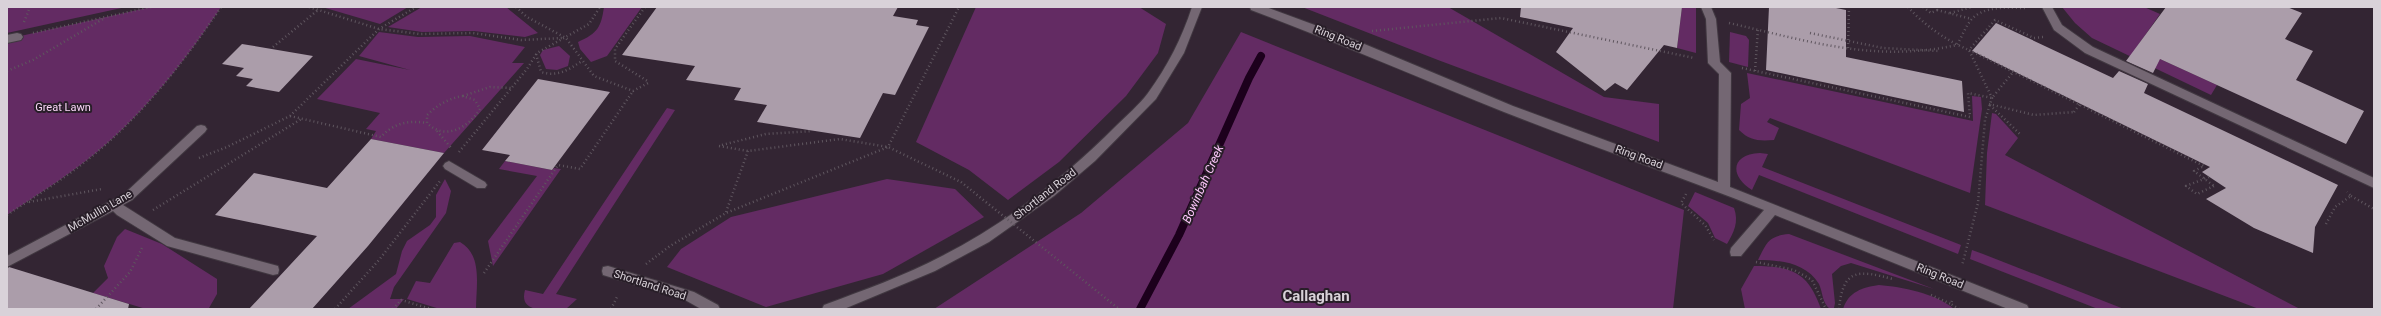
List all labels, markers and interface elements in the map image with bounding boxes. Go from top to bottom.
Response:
street label: Ring Road [1313,23,1363,53]
park label: Great Lawn [35,101,91,114]
water label: Bowinbah Creek [1180,142,1227,225]
street label: Ring Road [1613,142,1665,172]
street label: Shortland Road [1011,166,1079,222]
street label: McMullin Lane [66,187,134,235]
street label: Ring Road [1915,261,1965,291]
street label: Shortland Road [612,267,688,303]
district label: Callaghan [1282,287,1350,305]

